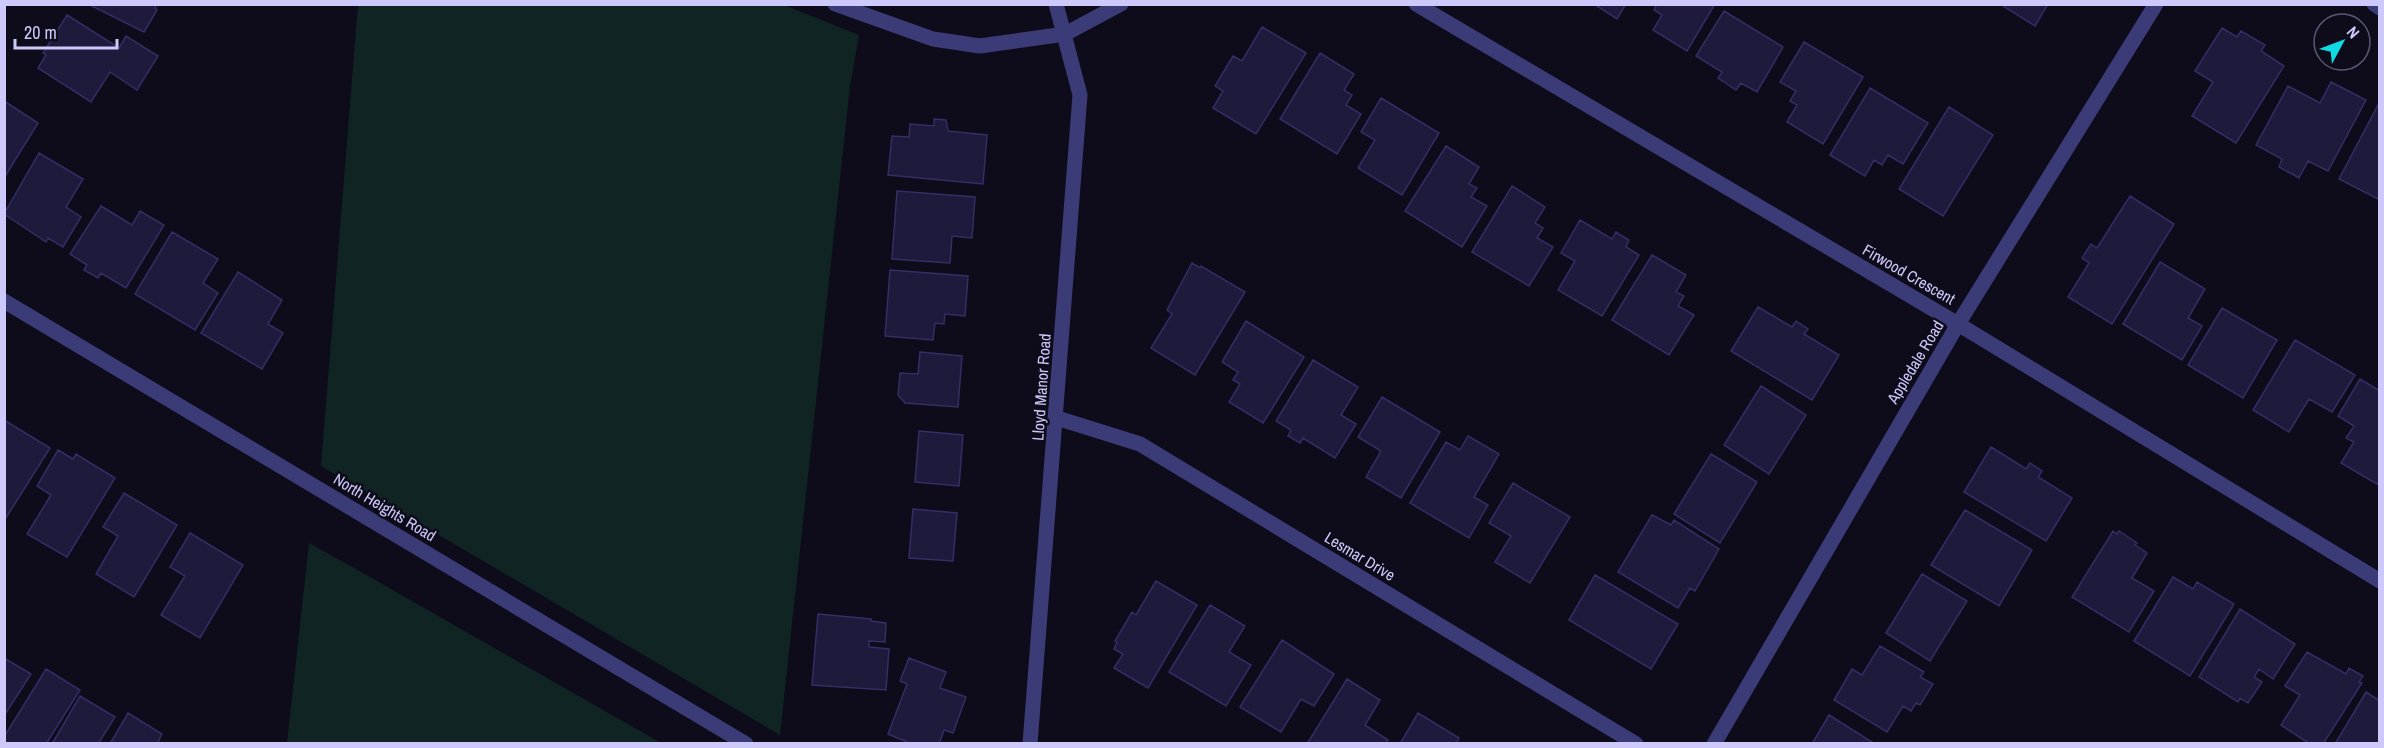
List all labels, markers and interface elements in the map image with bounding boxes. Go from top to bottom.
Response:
scale bar [15,12,117,50]
north arrow [2312,12,2372,72]
text: 20 m [24,20,57,45]
text: N [2342,21,2365,43]
street label: Firwood Crescent [1859,239,1960,310]
street label: Appledale Road [1881,316,1948,409]
street label: Lloyd Manor Road [1026,333,1056,441]
street label: North Heights Road [330,468,440,546]
street label: Lesmar Drive [1321,526,1399,586]

